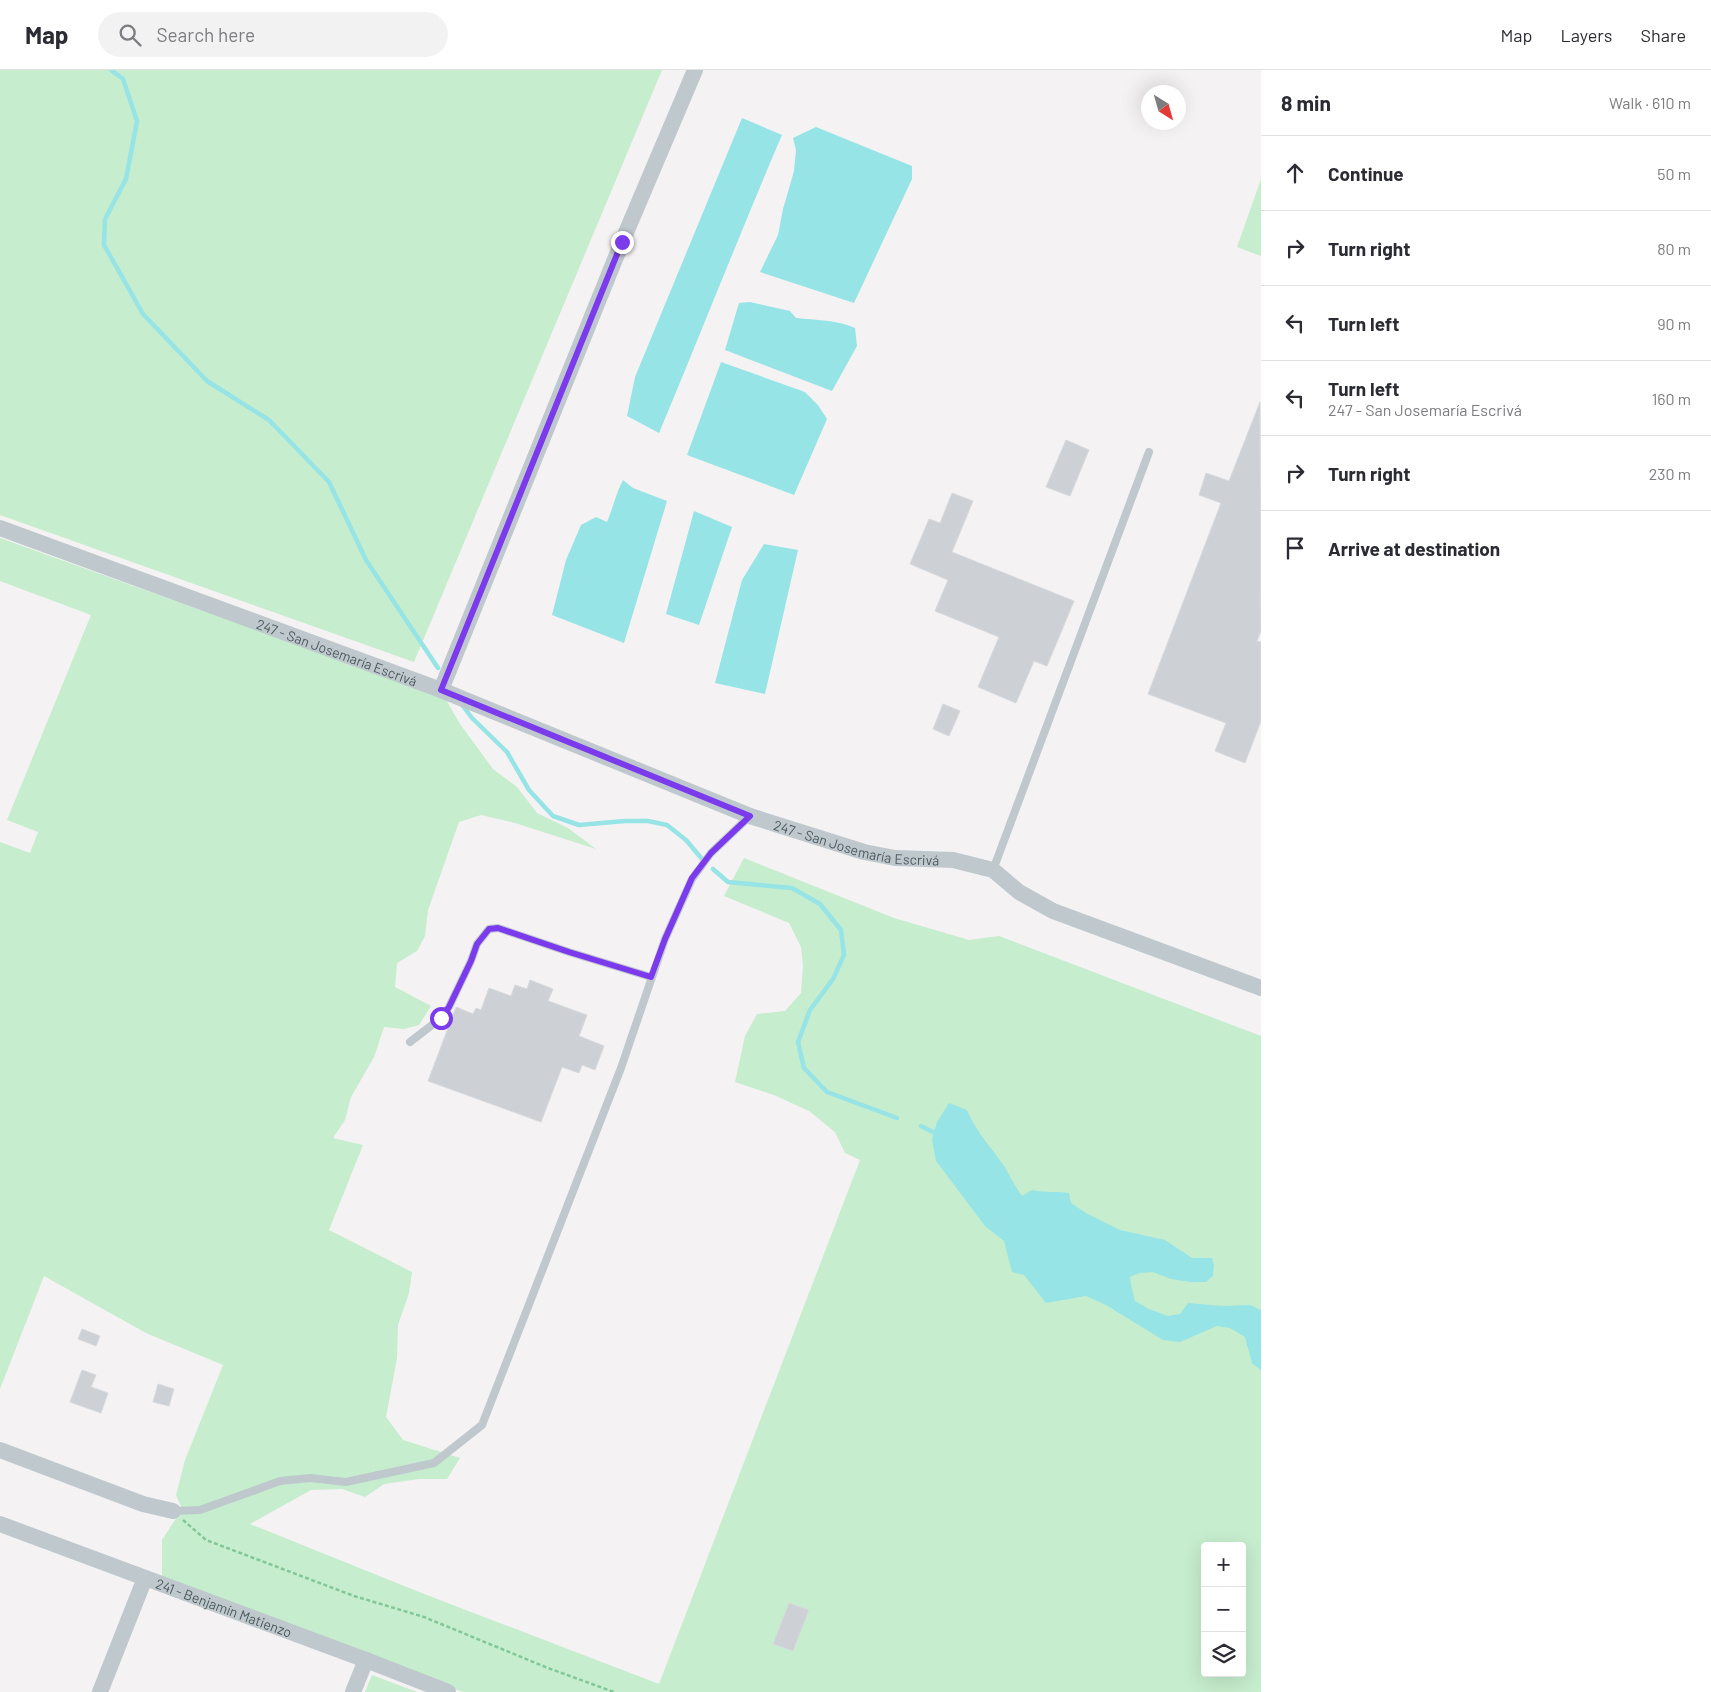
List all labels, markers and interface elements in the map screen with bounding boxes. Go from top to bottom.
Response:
search box [98,12,448,57]
text: Map [25,20,68,49]
icon: search [116,21,144,49]
text: Search here [156,23,255,46]
text: Map [1500,24,1532,46]
text: Layers [1560,24,1613,46]
text: Share [1641,24,1686,46]
north arrow [1141,85,1186,130]
text: 8 min [1281,90,1331,115]
text: Walk · 610 m [1609,93,1691,112]
icon: ahead [1281,159,1309,187]
text: Continue [1328,162,1404,185]
text: 50 m [1657,164,1691,183]
route end [611,231,634,254]
icon: right [1281,234,1309,262]
text: Turn right [1328,237,1410,260]
text: 80 m [1657,239,1691,258]
icon: left [1281,309,1309,337]
text: Turn left [1328,312,1399,335]
text: 90 m [1657,314,1691,333]
text: Turn left [1328,377,1399,400]
icon: left [1281,384,1309,412]
text: 160 m [1652,389,1691,408]
text: 247 - San Josemaría Escrivá [1328,400,1522,419]
icon: right [1281,459,1309,487]
text: Turn right [1328,462,1410,485]
text: 230 m [1649,464,1691,483]
icon: arrive [1281,534,1309,562]
text: Arrive at destination [1328,537,1500,560]
street label: 247 - San Josemaría Escrivá [254,615,420,689]
street label: 247 - San Josemaría Escrivá [772,816,940,868]
route start [430,1007,453,1030]
map controls [1201,1542,1246,1677]
button: + [1201,1542,1246,1587]
street label: 241 - Benjamín Matienzo [154,1574,294,1640]
button: − [1201,1587,1246,1632]
button: layers [1201,1632,1246,1677]

